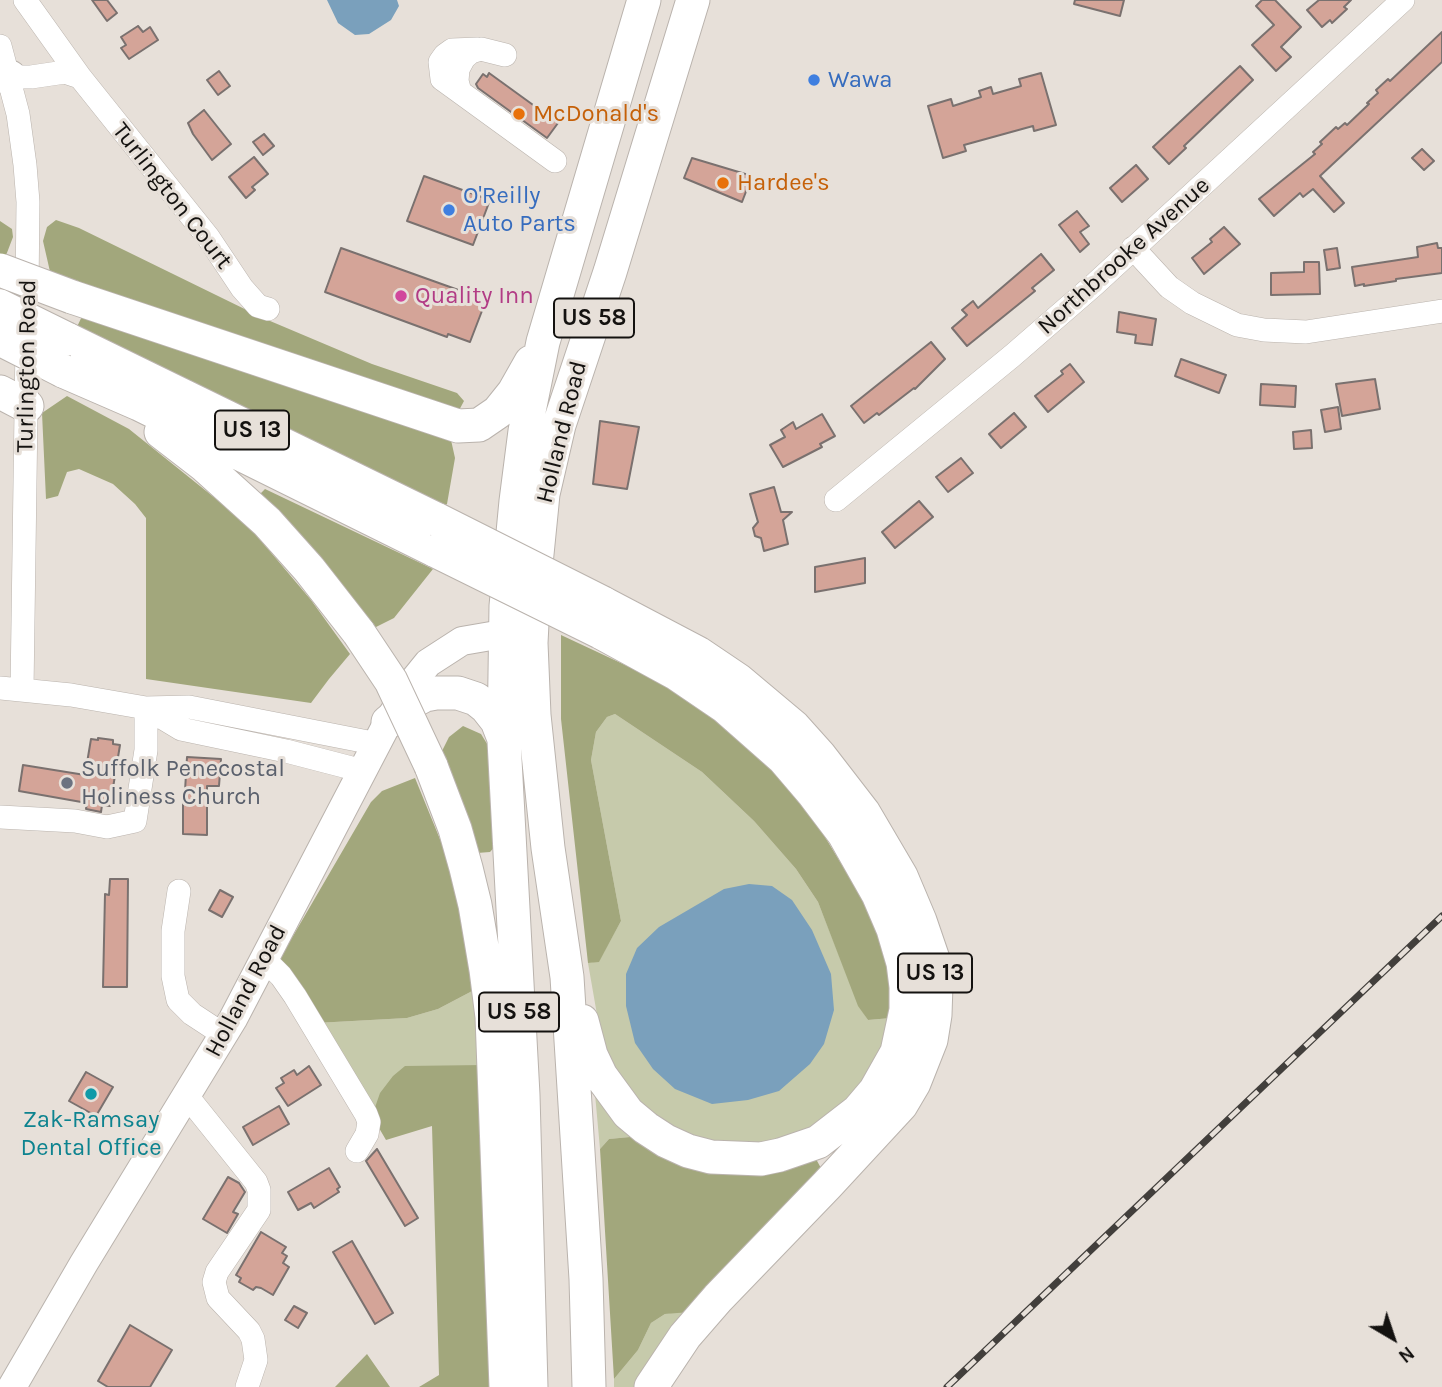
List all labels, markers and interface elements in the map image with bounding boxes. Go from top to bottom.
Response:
place label: Wawa [828,66,892,94]
marker: Wawa [806,72,822,88]
place label: McDonald's [533,100,659,128]
marker: McDonald's [511,106,527,122]
street label: Turlington Court [106,117,238,275]
place label: Hardee's [737,169,830,197]
street label: Northbrooke Avenue [1032,171,1216,341]
marker: Hardee's [715,175,731,191]
place label: O'Reilly Auto Parts [463,182,576,238]
marker: O'Reilly Auto Parts [441,202,457,218]
street label: Turlington Road [11,279,43,453]
place label: Quality Inn [415,282,534,310]
marker: Quality Inn [393,288,409,304]
road number: US 58 [554,298,634,338]
street label: Holland Road [530,358,594,506]
road number: US 13 [215,410,289,450]
place label: Suffolk Penecostal Holiness Church [81,755,285,811]
marker: Suffolk Penecostal Holiness Church [59,775,75,791]
street label: Holland Road [199,920,293,1062]
road number: US 13 [898,954,972,992]
road number: US 58 [479,993,559,1032]
marker: Zak-Ramsay Dental Office [83,1086,99,1102]
place label: Zak-Ramsay Dental Office [20,1106,162,1162]
north arrow [1358,1303,1428,1373]
text: N [1394,1341,1418,1367]

